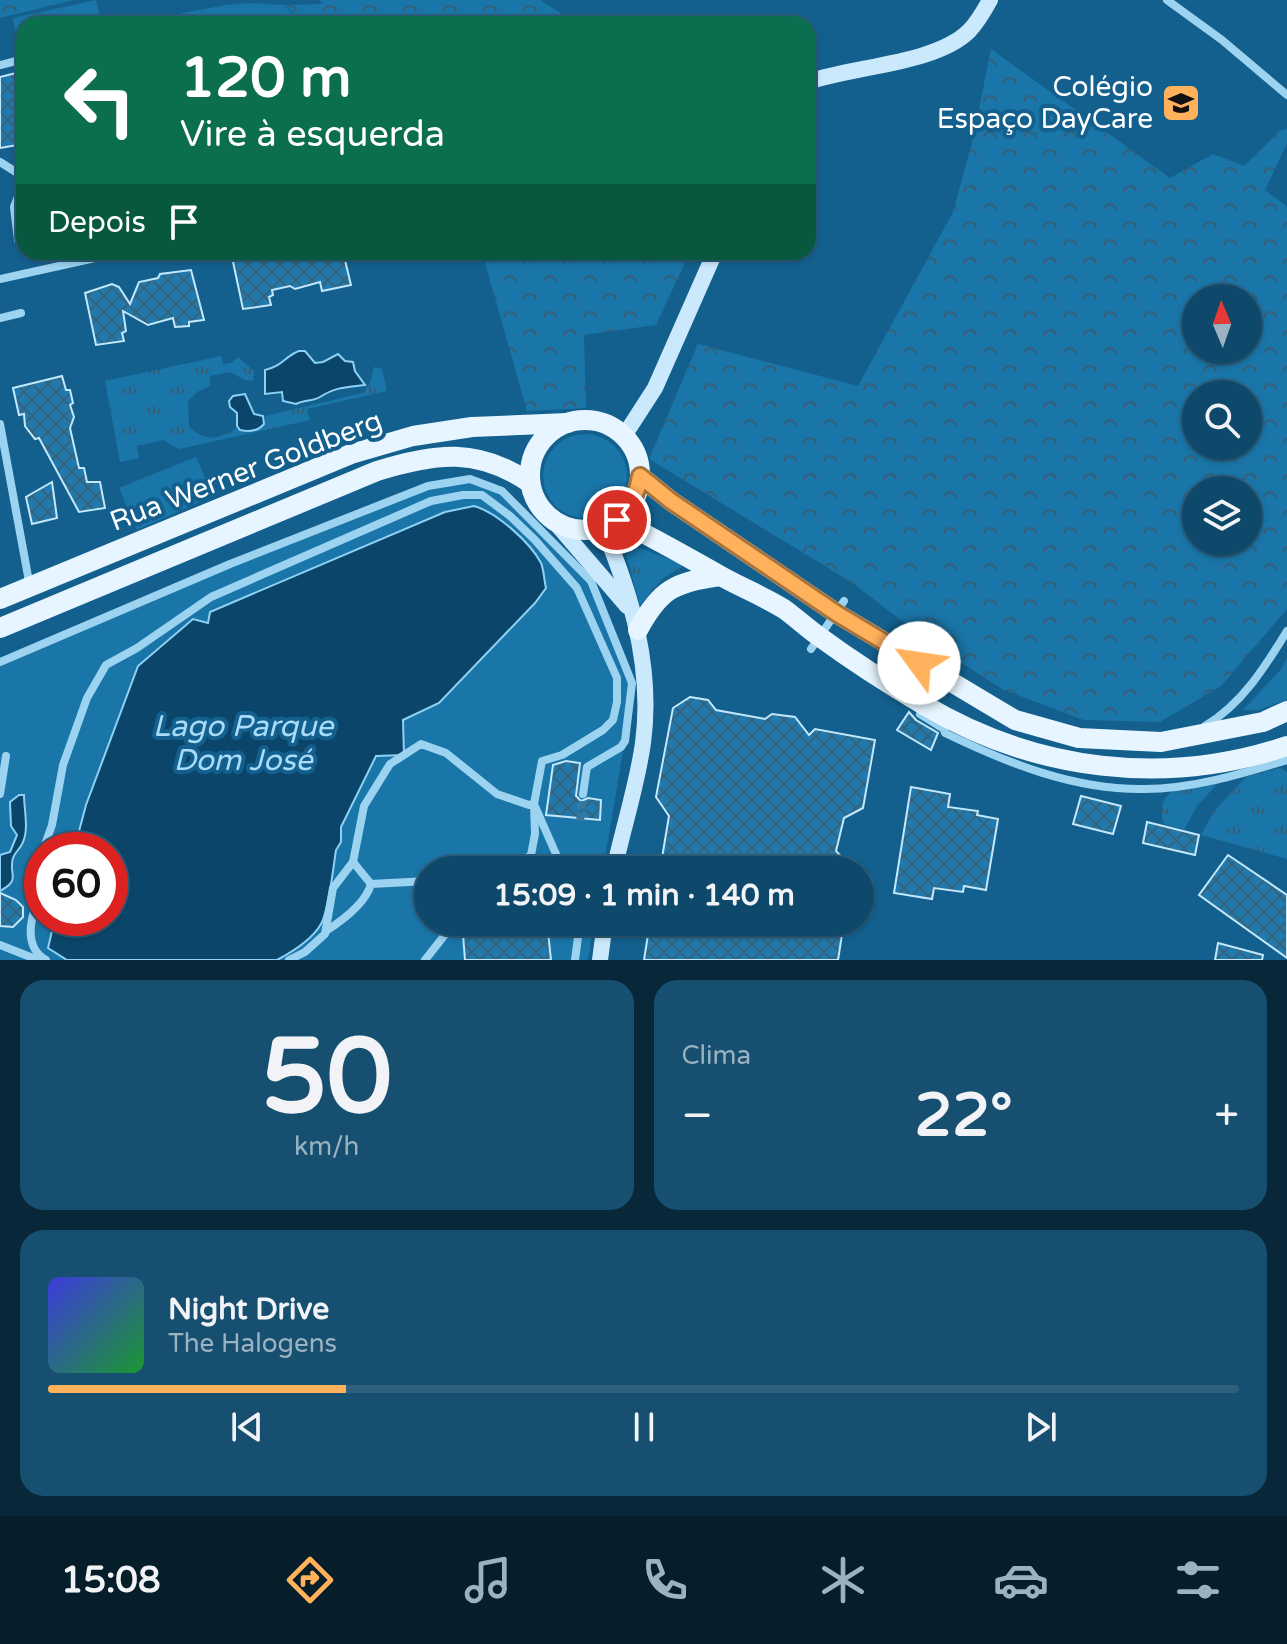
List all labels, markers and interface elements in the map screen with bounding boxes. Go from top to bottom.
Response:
text: 120 m [180,45,351,112]
icon: left [48,48,152,152]
place label: Colégio Espaço DayCare [937,70,1153,136]
school or university icon: Colégio Espaço DayCare [1160,82,1202,124]
text: Vire à esquerda [180,113,445,156]
icon: arrive [162,200,206,244]
text: Depois [48,204,146,241]
north arrow [1182,284,1262,364]
map controls [1182,284,1262,556]
button: search [1182,380,1262,460]
street label: Rua Werner Goldberg [105,403,387,539]
button: layers [1182,476,1262,556]
pin [583,486,651,554]
icon: arrive [595,498,639,542]
position arrow [877,621,961,705]
water label: Lago Parque Dom José [153,708,335,779]
speed limit sign: 60 [24,832,128,936]
text: 15:09 · 1 min · 140 m [493,877,795,914]
text: 50 [261,1016,392,1141]
text: Clima [682,1040,751,1071]
text: 22° [915,1080,1013,1152]
text: − [682,1090,713,1143]
text: + [1214,1090,1239,1143]
text: km/h [294,1131,359,1162]
text: Night Drive [168,1291,329,1328]
text: The Halogens [168,1328,337,1359]
icon: previous [225,1405,269,1449]
icon: pause [622,1405,666,1449]
icon: next [1019,1405,1063,1449]
icon: directions [282,1552,338,1608]
icon: music [460,1552,516,1608]
icon: phone [637,1552,693,1608]
icon: climate [815,1552,871,1608]
icon: car [993,1552,1049,1608]
icon: filters [1170,1552,1226,1608]
text: 15:08 [61,1559,161,1602]

